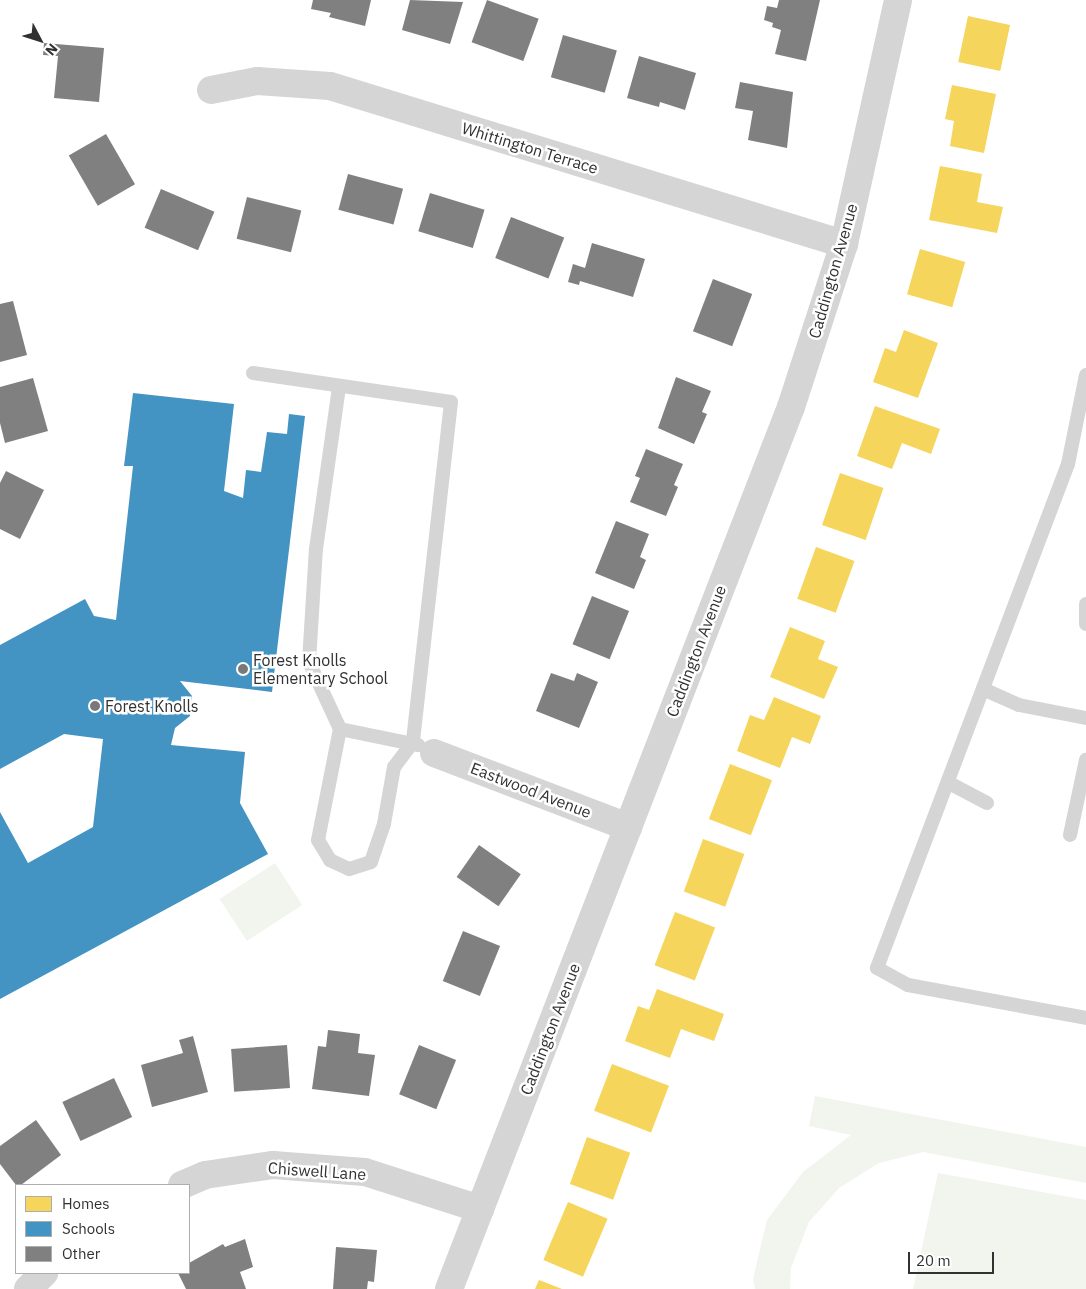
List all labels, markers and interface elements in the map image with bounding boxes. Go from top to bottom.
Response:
north arrow [15,15,65,65]
text: N [41,40,62,59]
street label: Whittington Terrace [460,118,600,178]
street label: Caddington Avenue [805,201,861,341]
street label: Caddington Avenue [662,583,730,719]
place label: Forest Knolls Elementary School [253,650,388,688]
marker: Forest Knolls Elementary School [237,663,249,675]
place label: Forest Knolls [105,696,199,716]
marker: Forest Knolls [89,700,101,712]
street label: Eastwood Avenue [468,758,594,822]
street label: Caddington Avenue [516,961,584,1097]
street label: Chiswell Lane [267,1158,367,1184]
legend [15,1184,190,1274]
text: Homes [62,1194,110,1213]
text: Schools [62,1219,115,1238]
scale bar [911,1242,997,1274]
text: Other [62,1244,100,1263]
text: 20 m [916,1251,951,1270]

